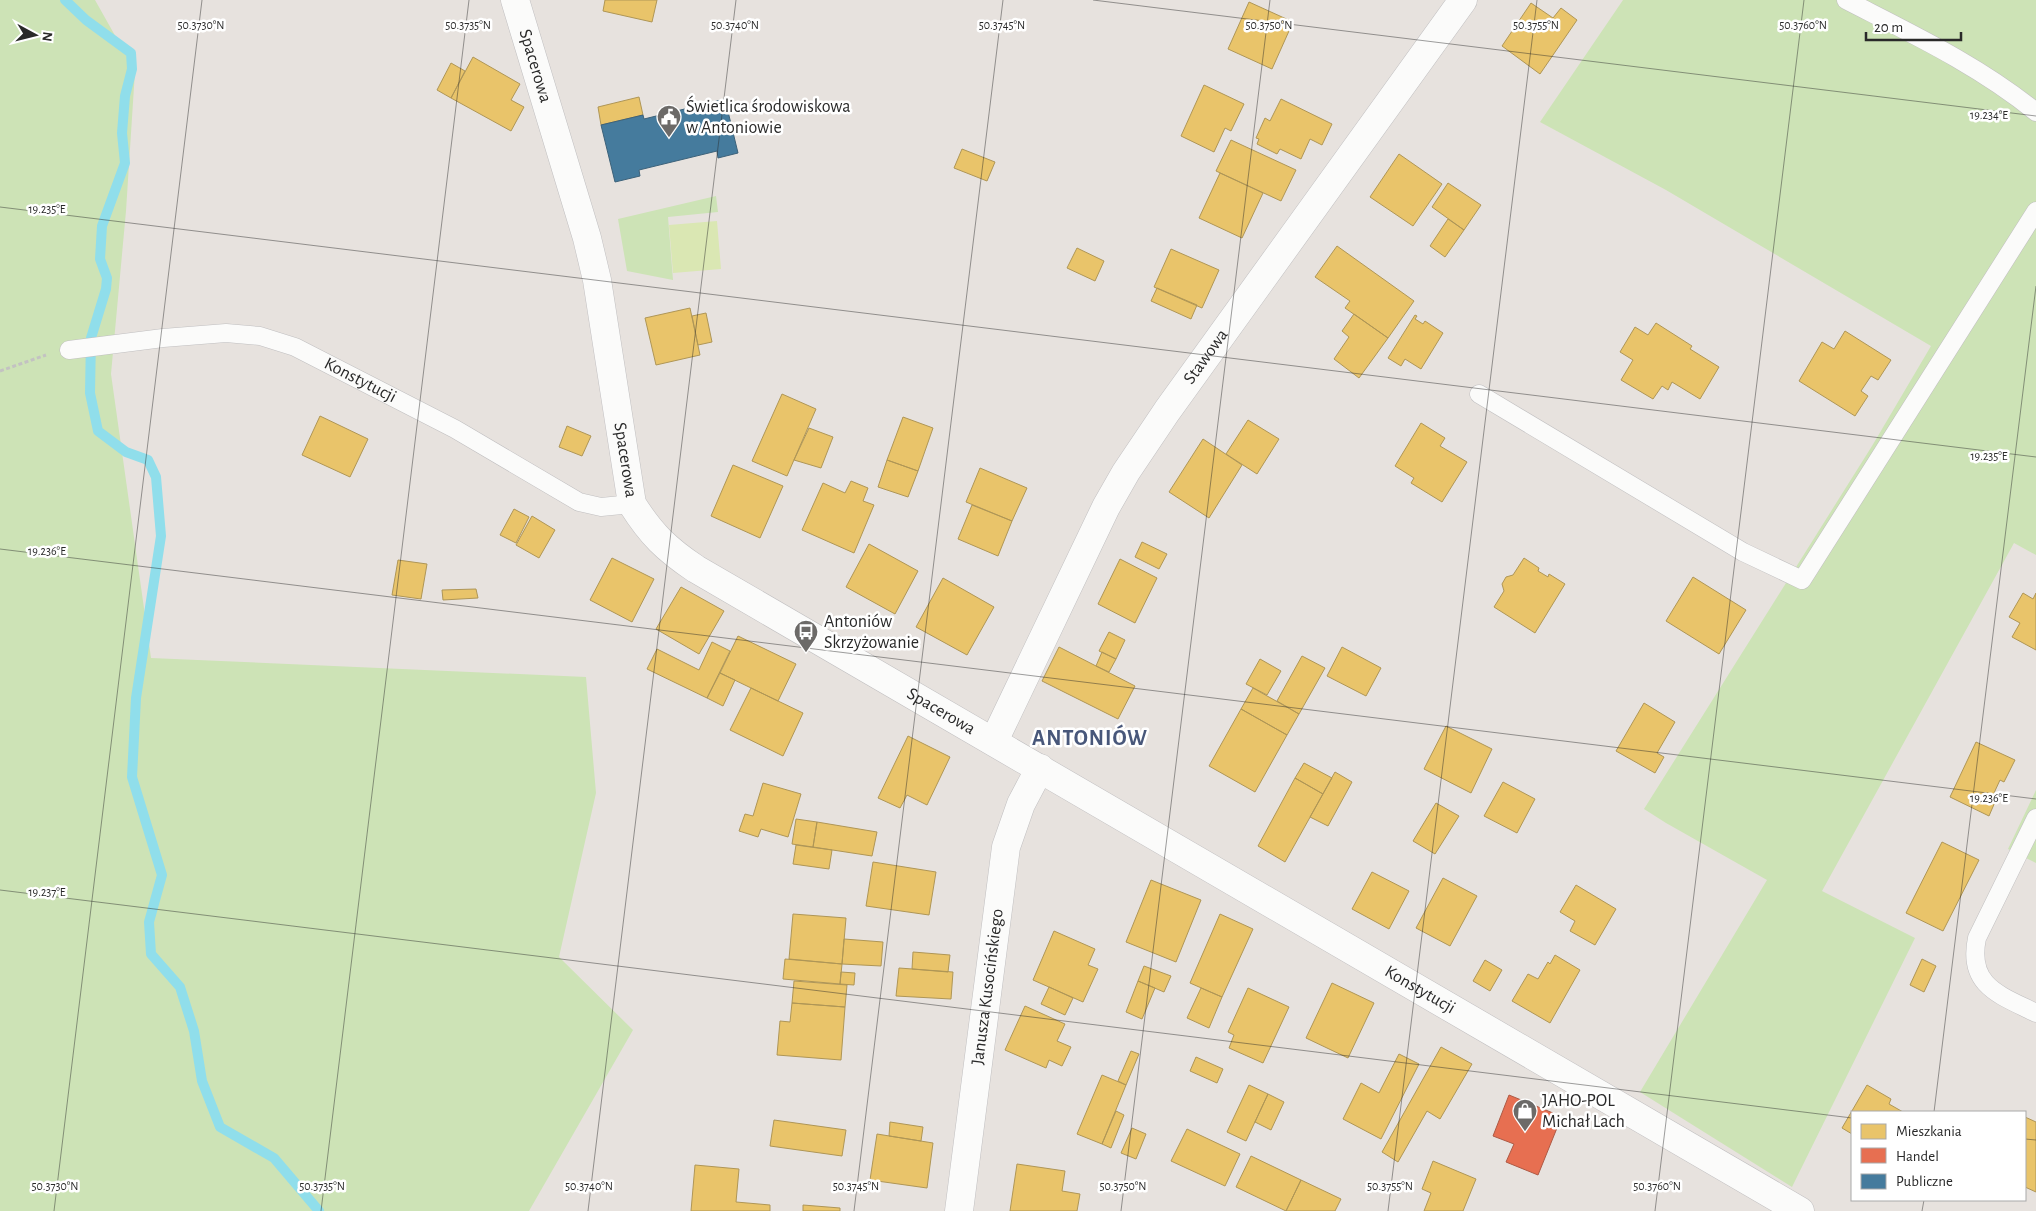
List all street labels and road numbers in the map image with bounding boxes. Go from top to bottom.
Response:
street label: Spacerowa [515,27,555,105]
street label: Stawowa [1180,326,1232,388]
street label: Konstytucji [321,354,399,406]
street label: Spacerowa [610,421,640,499]
street label: Spacerowa [904,685,978,738]
street label: Janusza Kusocińskiego [969,908,1007,1066]
street label: Konstytucji [1381,962,1458,1017]

